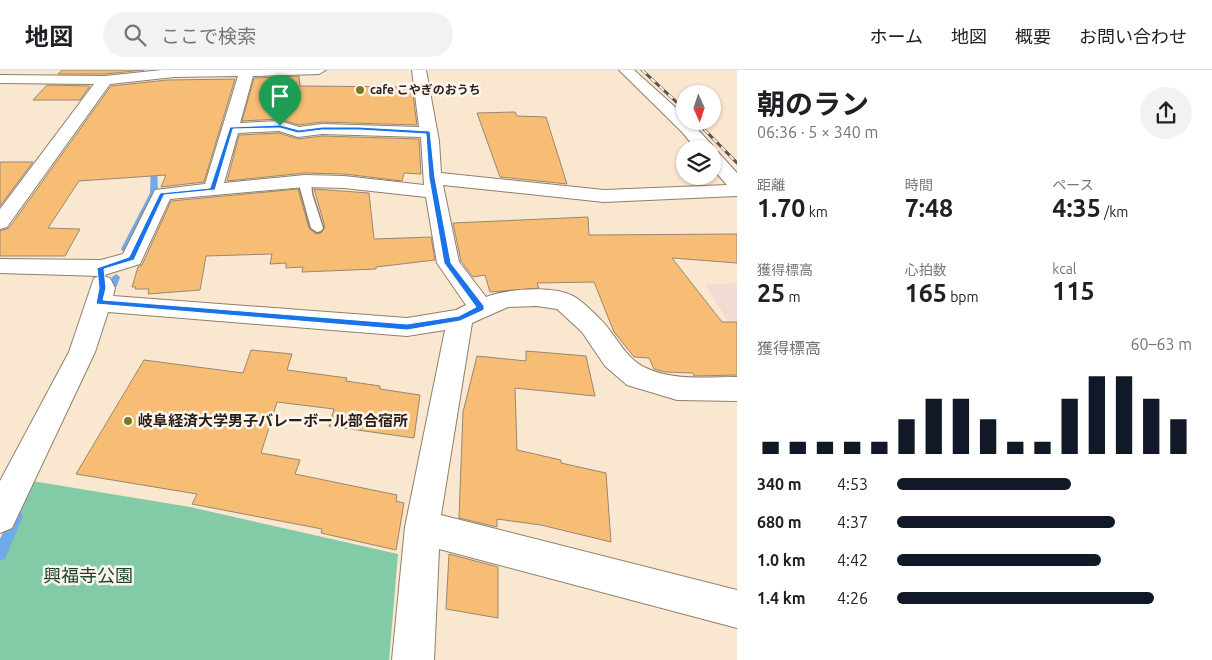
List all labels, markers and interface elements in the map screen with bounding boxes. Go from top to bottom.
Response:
search box [103,12,453,57]
icon: search [121,21,149,49]
text: 地図 [25,23,73,50]
text: ここで検索 [161,25,256,47]
text: ホーム [870,26,923,46]
text: 地図 [951,26,987,46]
text: 概要 [1015,26,1051,46]
text: お問い合わせ [1079,26,1187,46]
pin [259,75,301,126]
icon: arrive [266,82,294,110]
place label: cafe こやぎのおうち [370,83,481,96]
marker: cafe こやぎのおうち [354,84,366,96]
north arrow [676,85,721,130]
map controls [676,85,721,185]
button: share [1140,87,1192,139]
text: 朝のラン [757,88,869,119]
text: 06:36 · 5 × 340 m [757,123,878,141]
button: layers [676,140,721,185]
text: 距離 [757,177,785,193]
text: 時間 [905,177,933,193]
text: ペース [1052,177,1094,193]
text: 1.70 [757,194,805,222]
text: 7:48 [905,194,953,222]
text: 4:35 [1052,194,1101,222]
text: km [805,204,828,220]
text: /km [1101,204,1128,220]
text: kcal [1052,261,1077,277]
text: 獲得標高 [757,262,813,278]
text: 心拍数 [905,262,947,278]
text: 115 [1052,277,1095,305]
text: 25 [757,279,785,307]
text: 165 [905,279,947,307]
text: m [785,289,801,305]
text: bpm [947,289,979,305]
text: 60–63 m [1130,335,1192,353]
text: 獲得標高 [757,339,821,357]
place label: 岐阜経済大学男子バレーボール部合宿所 [138,412,408,429]
marker: 岐阜経済大学男子バレーボール部合宿所 [122,415,134,427]
text: 340 m [757,475,802,493]
text: 4:53 [837,475,868,493]
text: 680 m [757,513,802,531]
text: 4:37 [837,513,868,531]
text: 1.0 km [757,551,806,569]
text: 4:42 [837,551,868,569]
park label: 興福寺公園 [43,565,133,585]
text: 1.4 km [757,589,806,607]
text: 4:26 [837,589,868,607]

